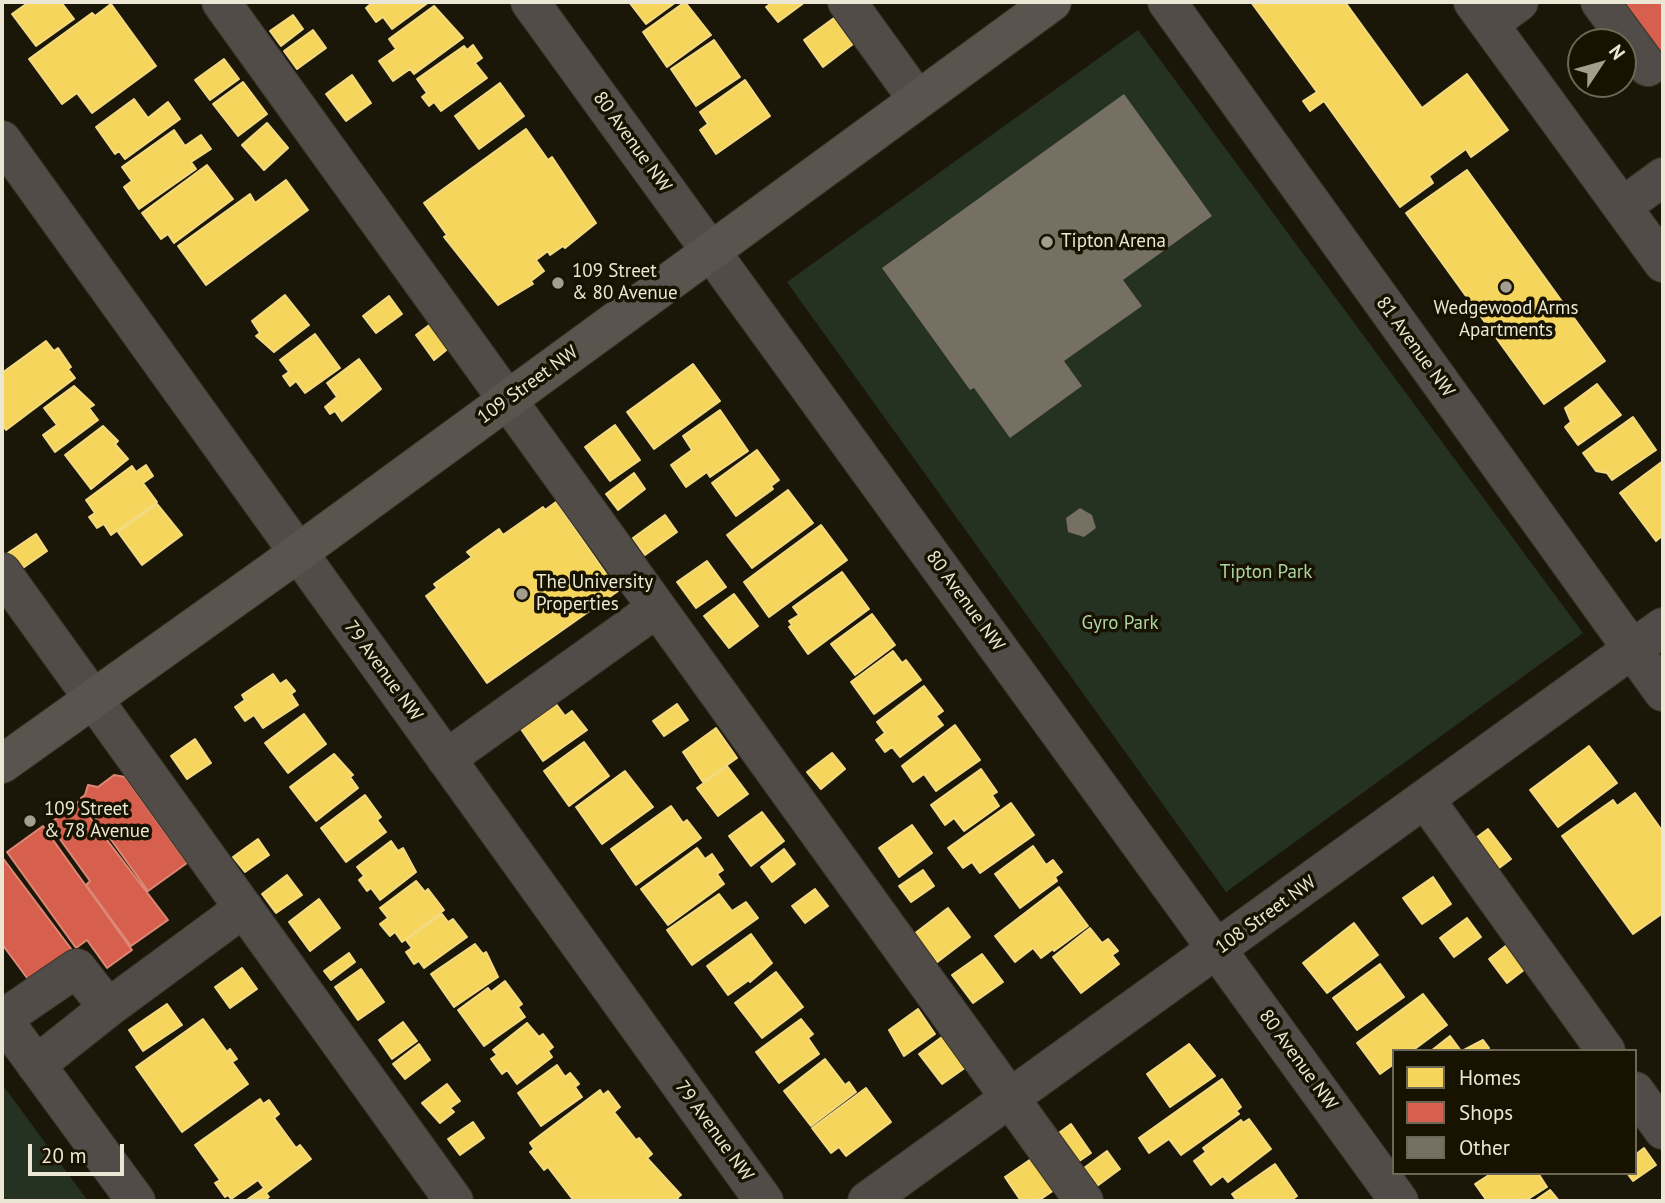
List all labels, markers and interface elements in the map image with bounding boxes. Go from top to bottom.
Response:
north arrow [1567,28,1637,98]
text: N [1604,40,1631,64]
street label: 80 Avenue NW [588,87,676,197]
place label: Tipton Arena [1061,231,1166,253]
marker: Tipton Arena [1039,234,1055,250]
place label: 109 Street & 80 Avenue [572,261,678,305]
marker: 109 Street & 80 Avenue [550,275,566,291]
marker: Wedgewood Arms Apartments [1498,279,1514,295]
street label: 81 Avenue NW [1371,292,1459,402]
place label: Wedgewood Arms Apartments [1434,298,1578,342]
street label: 109 Street NW [473,341,583,429]
street label: 80 Avenue NW [921,546,1009,656]
park label: Tipton Park [1220,562,1312,584]
place label: The University Properties [536,572,653,616]
marker: The University Properties [514,586,530,602]
park label: Gyro Park [1081,613,1159,635]
street label: 79 Avenue NW [339,616,427,726]
place label: 109 Street & 78 Avenue [44,799,150,843]
marker: 109 Street & 78 Avenue [22,813,38,829]
street label: 108 Street NW [1211,871,1321,959]
street label: 80 Avenue NW [1254,1005,1342,1115]
legend [1392,1049,1637,1175]
text: Homes [1459,1064,1521,1091]
street label: 79 Avenue NW [670,1076,758,1186]
text: Shops [1459,1099,1513,1126]
scale bar [32,1130,128,1174]
text: Other [1459,1134,1510,1161]
text: 20 m [41,1142,87,1169]

